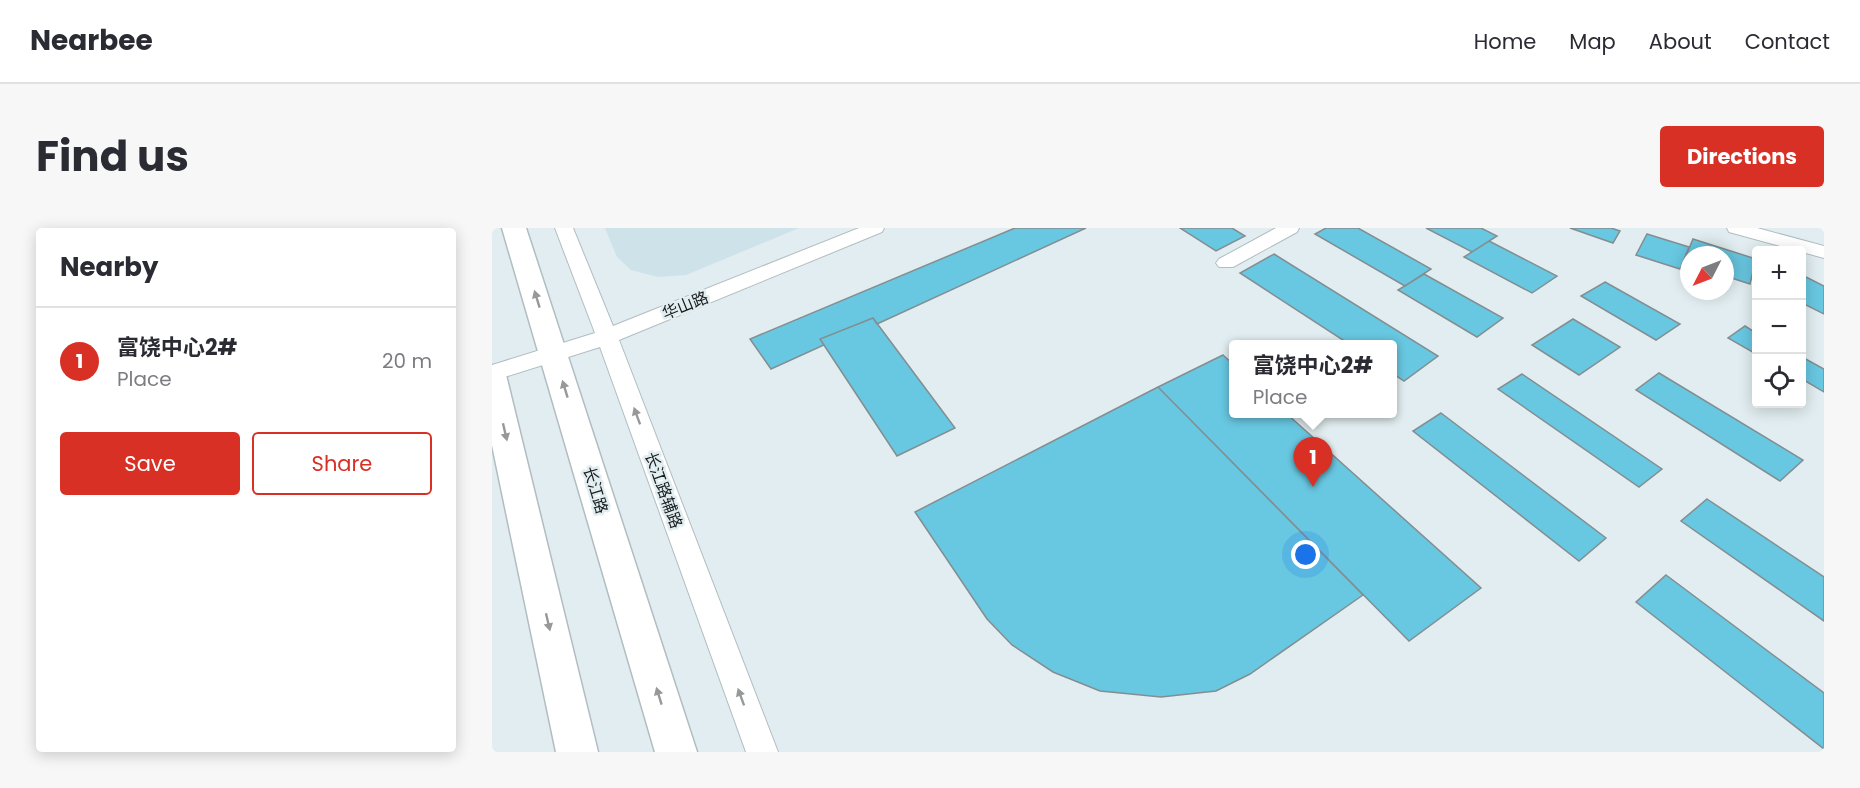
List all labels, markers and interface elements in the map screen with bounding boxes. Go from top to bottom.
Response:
text: Nearbee [30,21,153,60]
text: Home [1474,27,1536,56]
text: Map [1569,27,1616,56]
text: About [1649,27,1712,56]
text: Contact [1745,27,1830,56]
button: Directions [1660,126,1824,187]
text: Find us [36,127,189,186]
north arrow [1680,246,1734,300]
map controls [1752,246,1806,408]
button: + [1752,246,1806,300]
text: Nearby [60,249,158,285]
street label: 华山路 [659,286,712,325]
one-way arrow [532,290,541,308]
button: − [1752,300,1806,354]
text: 富饶中心2# [117,332,237,363]
popup [1229,340,1397,418]
text: 1 [76,347,83,375]
text: 20 m [382,347,432,375]
text: 富饶中心2# [1253,350,1373,381]
button: locate [1752,354,1806,408]
text: Place [117,365,172,393]
one-way arrow [560,380,569,398]
text: Place [1253,383,1307,411]
one-way arrow [631,407,641,425]
one-way arrow [501,423,510,442]
button: Save [60,432,240,495]
button: Share [252,432,432,495]
pin: 1 [1294,438,1332,487]
street label: 长江路辅路 [639,449,688,532]
street label: 长江路 [578,464,614,516]
your location [1291,540,1320,569]
one-way arrow [543,613,553,632]
one-way arrow [654,687,663,705]
one-way arrow [736,688,746,706]

